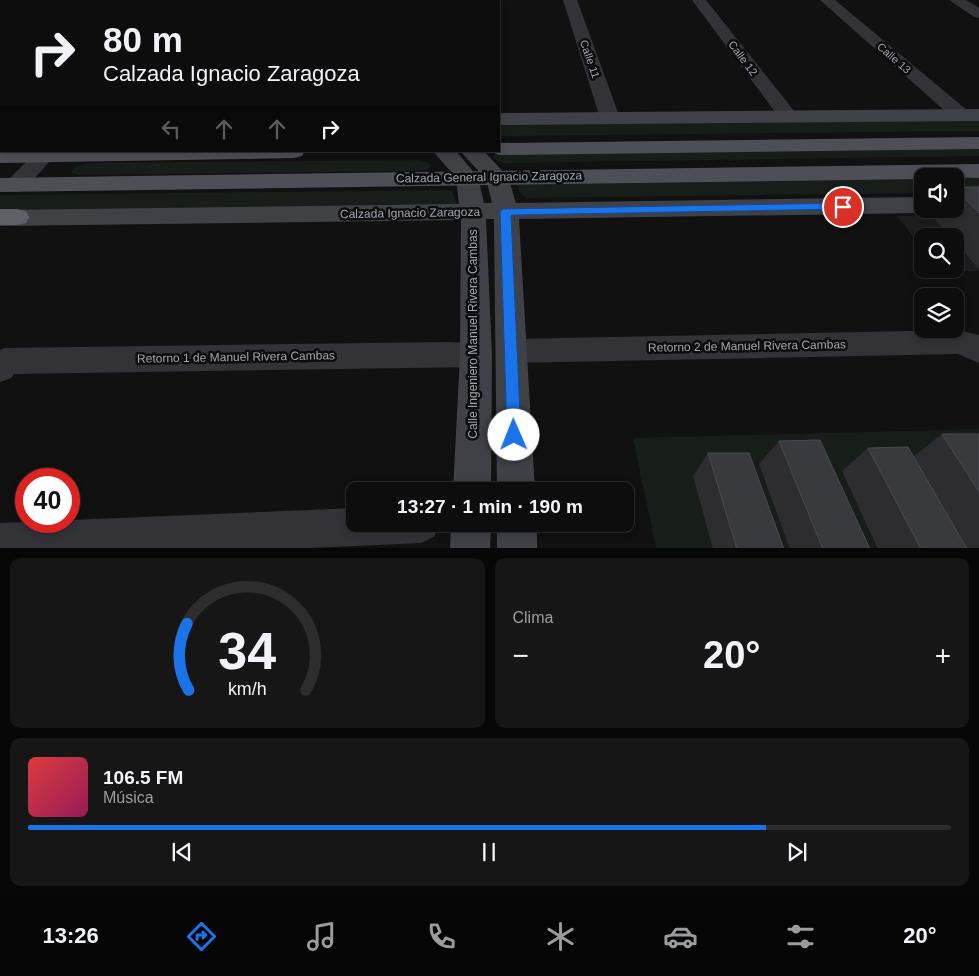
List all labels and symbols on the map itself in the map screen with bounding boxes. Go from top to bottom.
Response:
street label: Calle 11 [578,38,602,80]
street label: Calle 12 [726,38,760,78]
street label: Calle 13 [875,40,913,76]
street label: Calzada General Ignacio Zaragoza [396,168,582,186]
pin [822,186,864,228]
street label: Calzada Ignacio Zaragoza [340,205,480,221]
street label: Calle Ingeniero Manuel Rivera Cambas [466,229,480,439]
street label: Retorno 2 de Manuel Rivera Cambas [648,337,846,355]
street label: Retorno 1 de Manuel Rivera Cambas [137,348,335,366]
position arrow [487,408,539,460]
speed limit sign: 40 [15,468,80,533]

